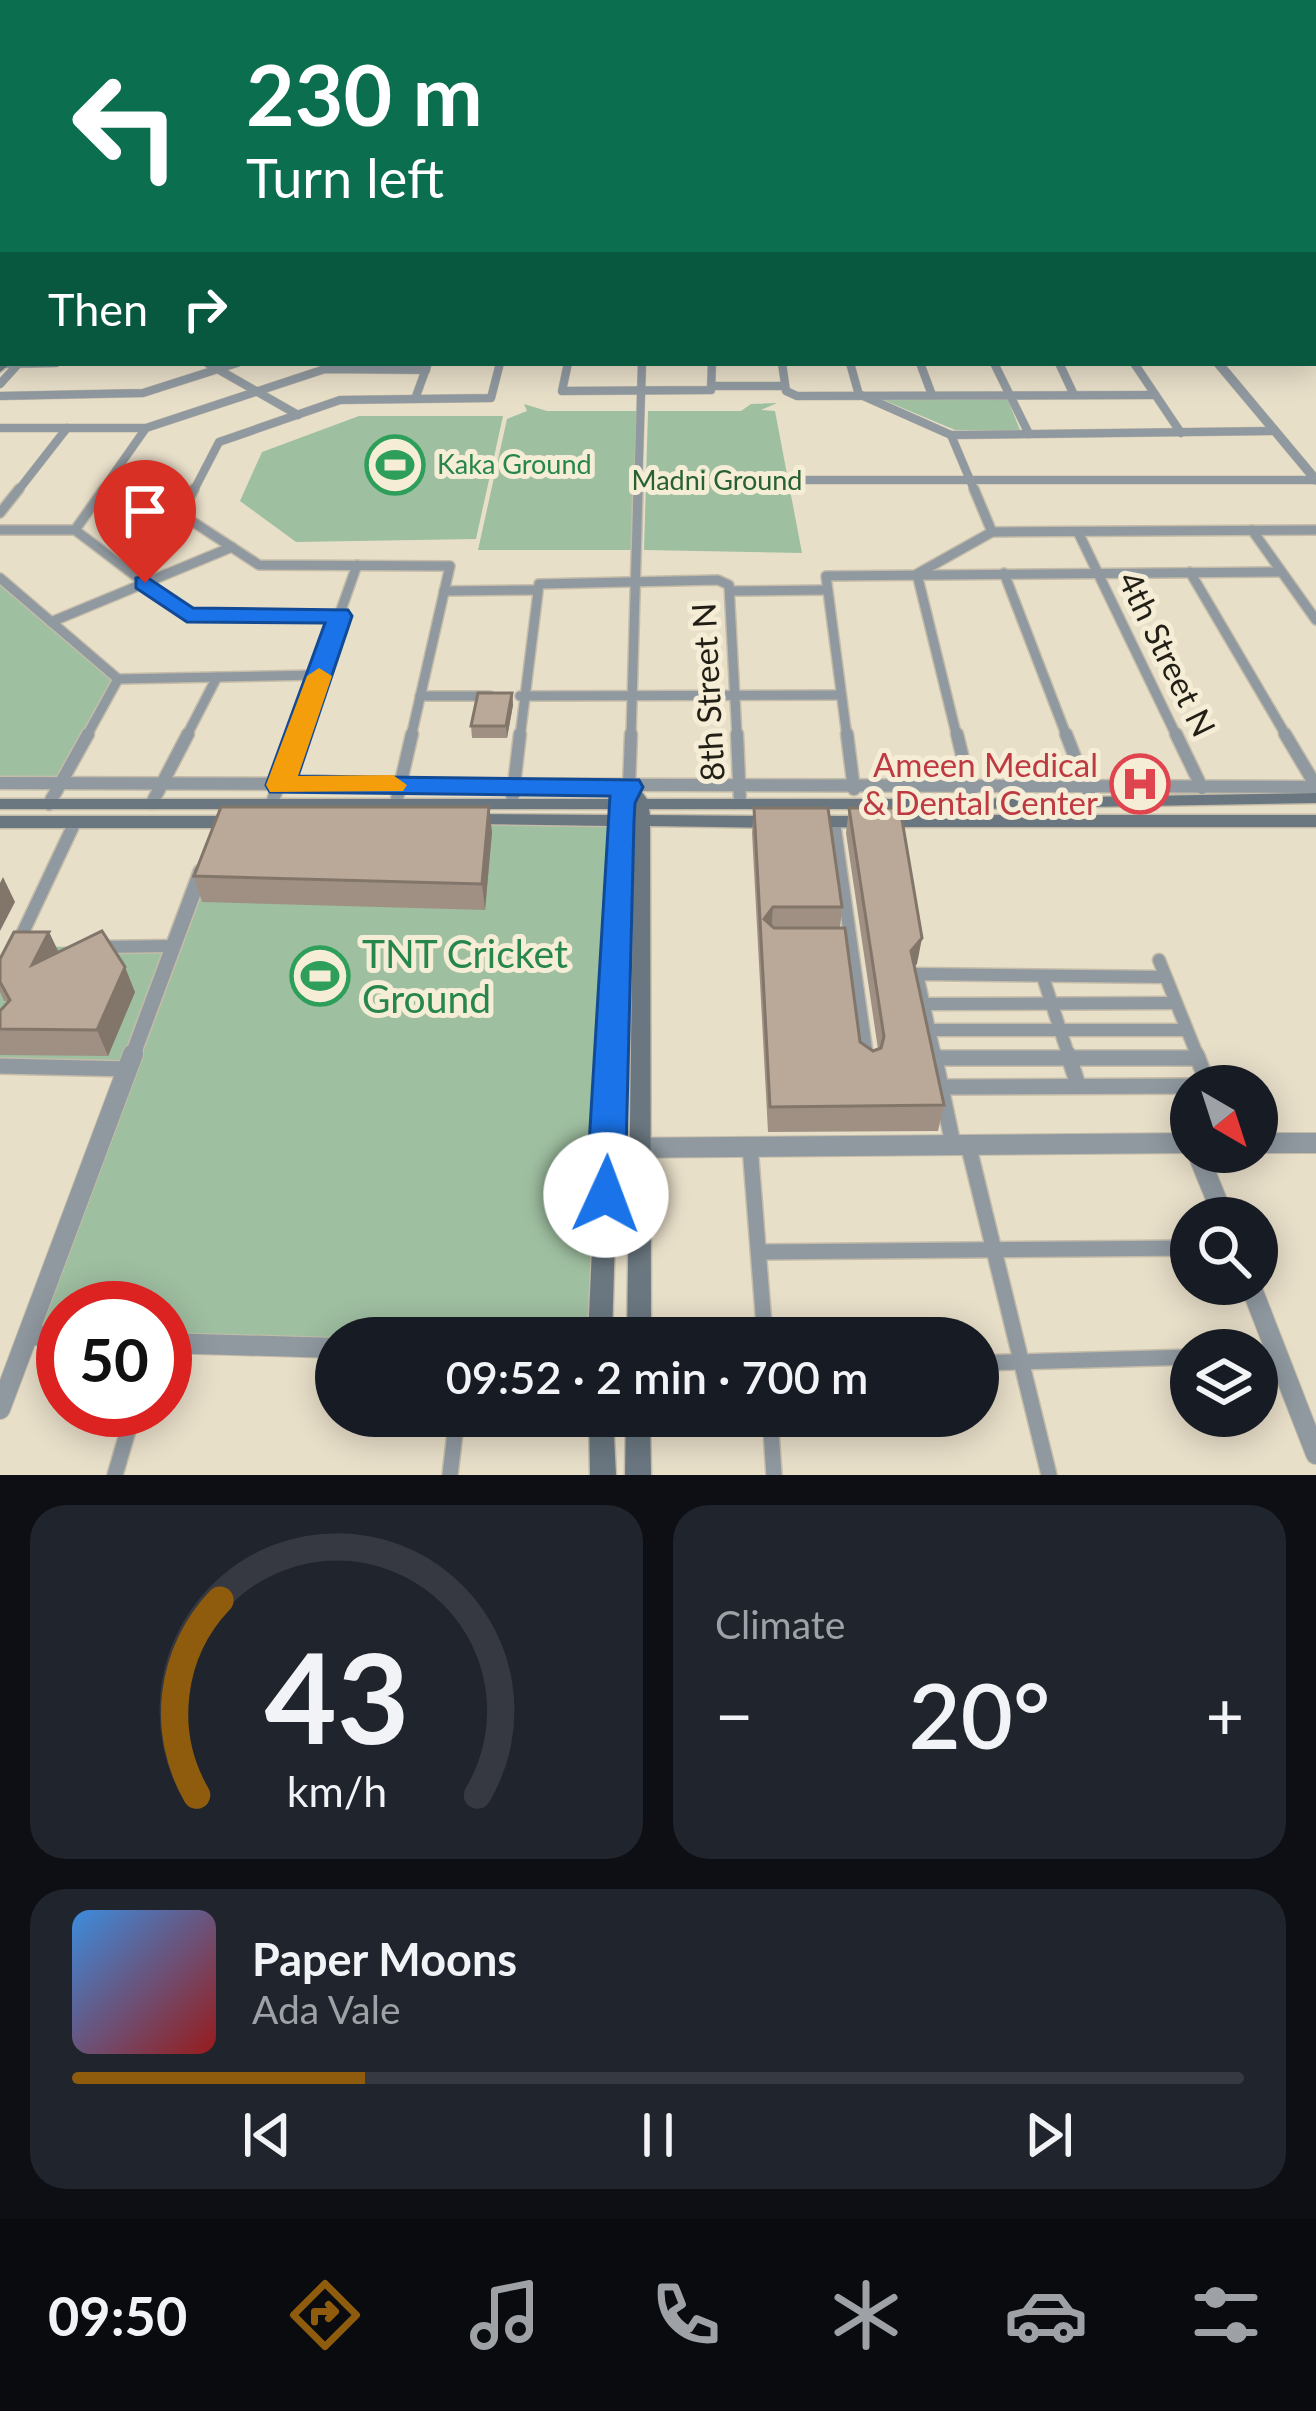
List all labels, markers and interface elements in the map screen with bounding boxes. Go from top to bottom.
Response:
text: 230 m [246,43,483,144]
icon: left [48,48,204,204]
text: Turn left [246,145,444,210]
icon: right [172,276,238,342]
text: Then [48,282,148,336]
sports icon: Kaka Ground [364,434,426,496]
place label: Kaka Ground [437,447,592,480]
pin [94,460,196,583]
park label: Madni Ground [632,463,803,496]
icon: arrive [112,478,178,544]
street label: 4th Street N [1111,565,1225,742]
street label: 8th Street N [682,602,732,782]
place label: Ameen Medical & Dental Center [863,744,1098,822]
hospital icon: Ameen Medical & Dental Center [1109,753,1171,815]
place label: TNT Cricket Ground [362,930,568,1021]
sports icon: TNT Cricket Ground [289,945,351,1007]
north arrow [1170,1065,1278,1173]
map controls [1170,1065,1278,1437]
position arrow [543,1132,669,1258]
button: search [1170,1197,1278,1305]
speed limit sign: 50 [36,1281,192,1437]
button: layers [1170,1329,1278,1437]
text: 09:52 · 2 min · 700 m [446,1350,868,1404]
text: Climate [715,1601,845,1647]
text: 43 [264,1621,409,1771]
text: 20° [909,1660,1050,1768]
text: − [715,1675,753,1754]
text: + [1206,1675,1244,1754]
text: km/h [286,1765,387,1816]
text: Paper Moons [252,1932,517,1986]
text: Ada Vale [252,1986,401,2032]
icon: previous [234,2102,300,2168]
icon: pause [625,2102,691,2168]
icon: next [1016,2102,1082,2168]
icon: directions [283,2273,367,2357]
icon: music [463,2273,547,2357]
icon: phone [644,2273,728,2357]
icon: climate [824,2273,908,2357]
icon: car [1004,2273,1088,2357]
icon: filters [1184,2273,1268,2357]
text: 09:50 [48,2283,187,2348]

